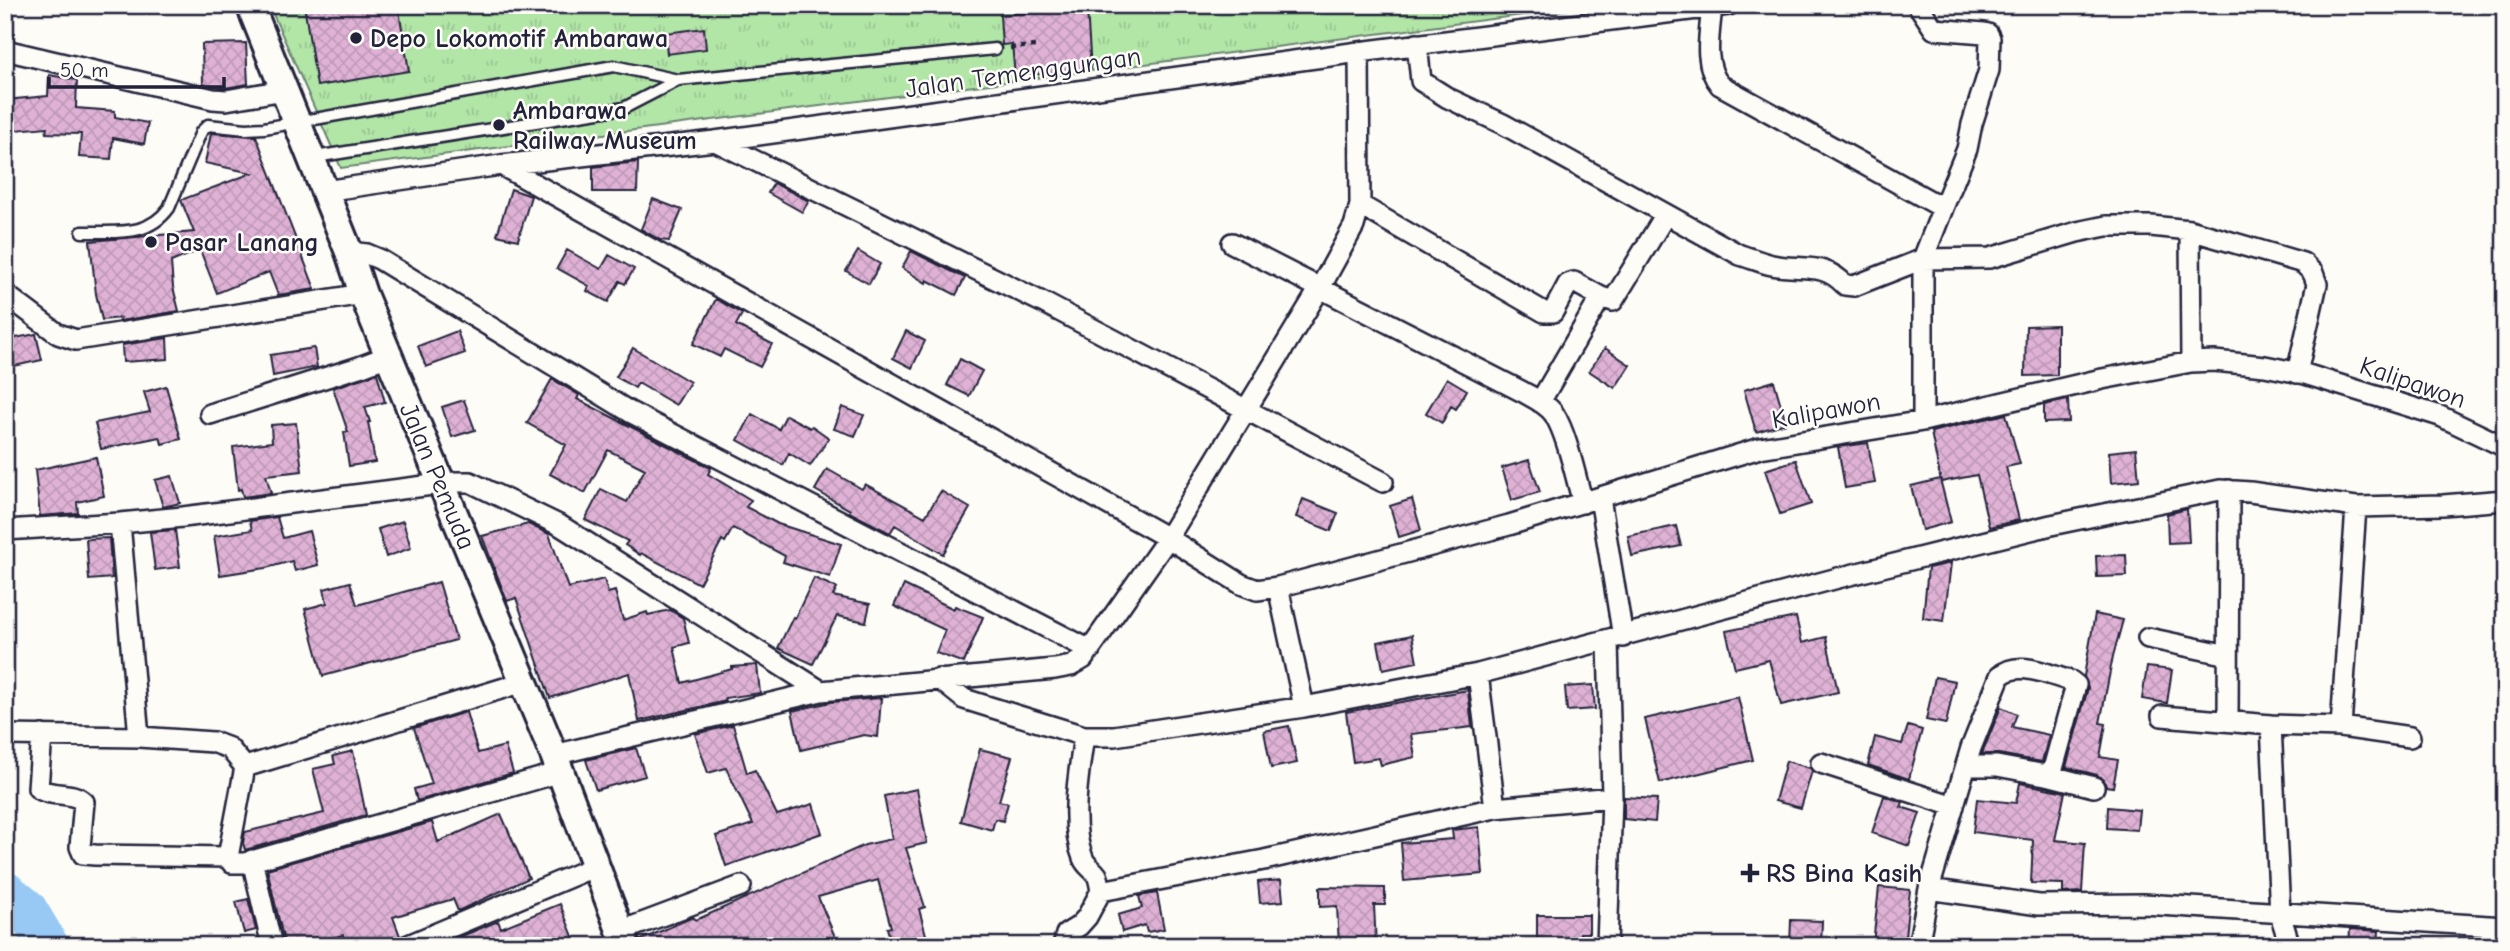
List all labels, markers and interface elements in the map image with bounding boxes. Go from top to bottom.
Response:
place label: Depo Lokomotif Ambarawa [370,24,668,54]
marker: Depo Lokomotif Ambarawa [348,30,364,46]
street label: Jalan Temenggungan [903,42,1143,104]
scale bar [49,46,224,90]
text: 50 m [60,58,109,82]
place label: Ambarawa Railway Museum [513,96,697,156]
marker: Ambarawa Railway Museum [491,117,507,133]
place label: Pasar Lanang [165,228,319,258]
marker: Pasar Lanang [143,234,159,250]
street label: Kalipawon [2356,351,2470,415]
street label: Kalipawon [1769,387,1883,435]
street label: Jalan Pemuda [393,399,481,554]
place label: RS Bina Kasih [1766,859,1922,889]
marker: RS Bina Kasih [1740,863,1760,883]

